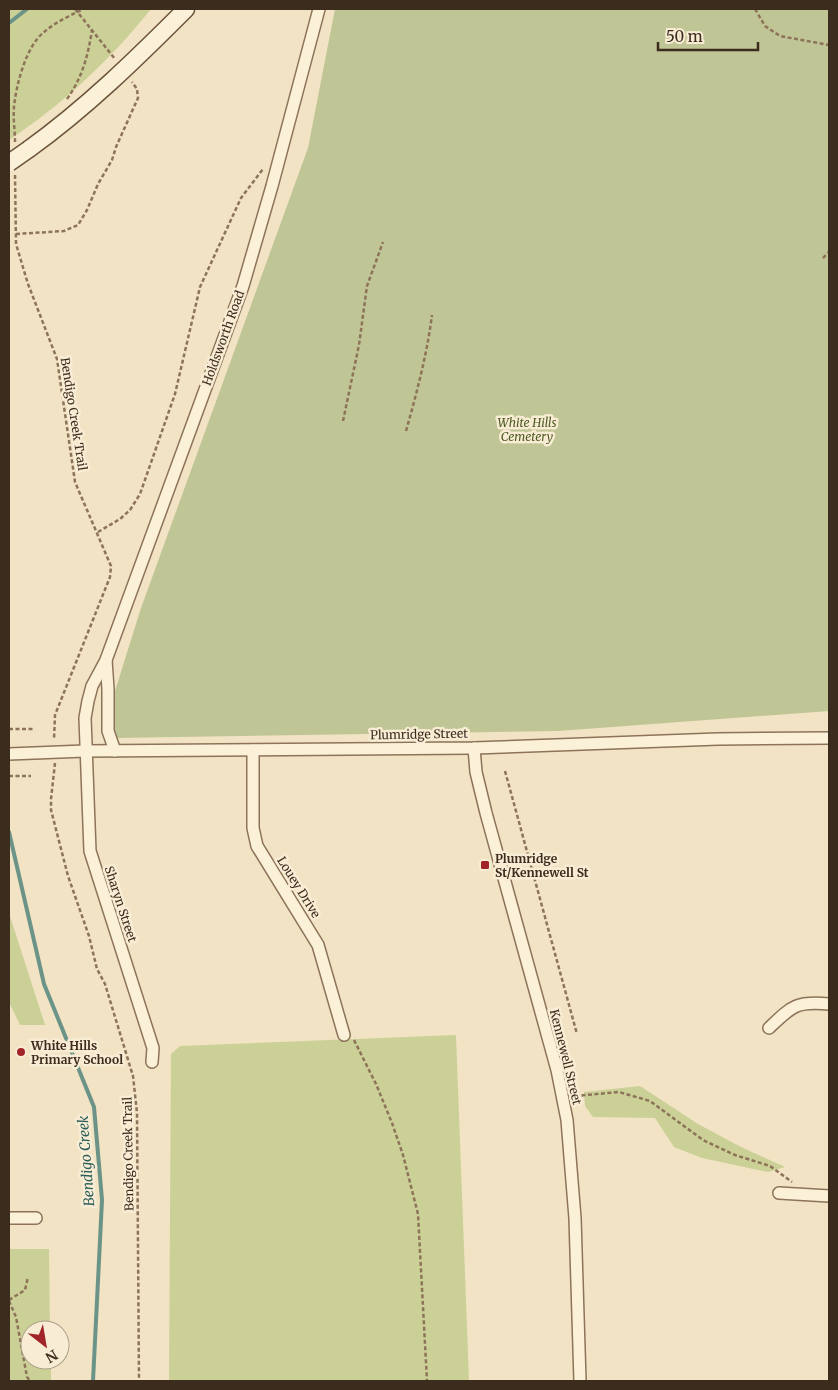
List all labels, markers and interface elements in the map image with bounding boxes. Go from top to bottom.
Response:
scale bar [658,20,758,52]
text: 50 m [666,27,703,46]
street label: Holdsworth Road [199,288,247,388]
street label: Bendigo Creek Trail [58,356,90,472]
park label: White Hills Cemetery [497,415,557,444]
street label: Plumridge Street [370,726,468,742]
place label: Plumridge St/Kennewell St [495,851,589,880]
street label: Louey Drive [274,854,324,920]
marker: Plumridge St/Kennewell St [479,859,491,871]
street label: Sharyn Street [102,864,140,944]
street label: Kennewell Street [547,1008,585,1107]
place label: White Hills Primary School [30,1038,123,1067]
marker: White Hills Primary School [15,1046,27,1058]
street label: Bendigo Creek Trail [119,1097,136,1211]
water label: Bendigo Creek [74,1115,98,1207]
north arrow [20,1320,70,1370]
text: N [42,1346,61,1367]

